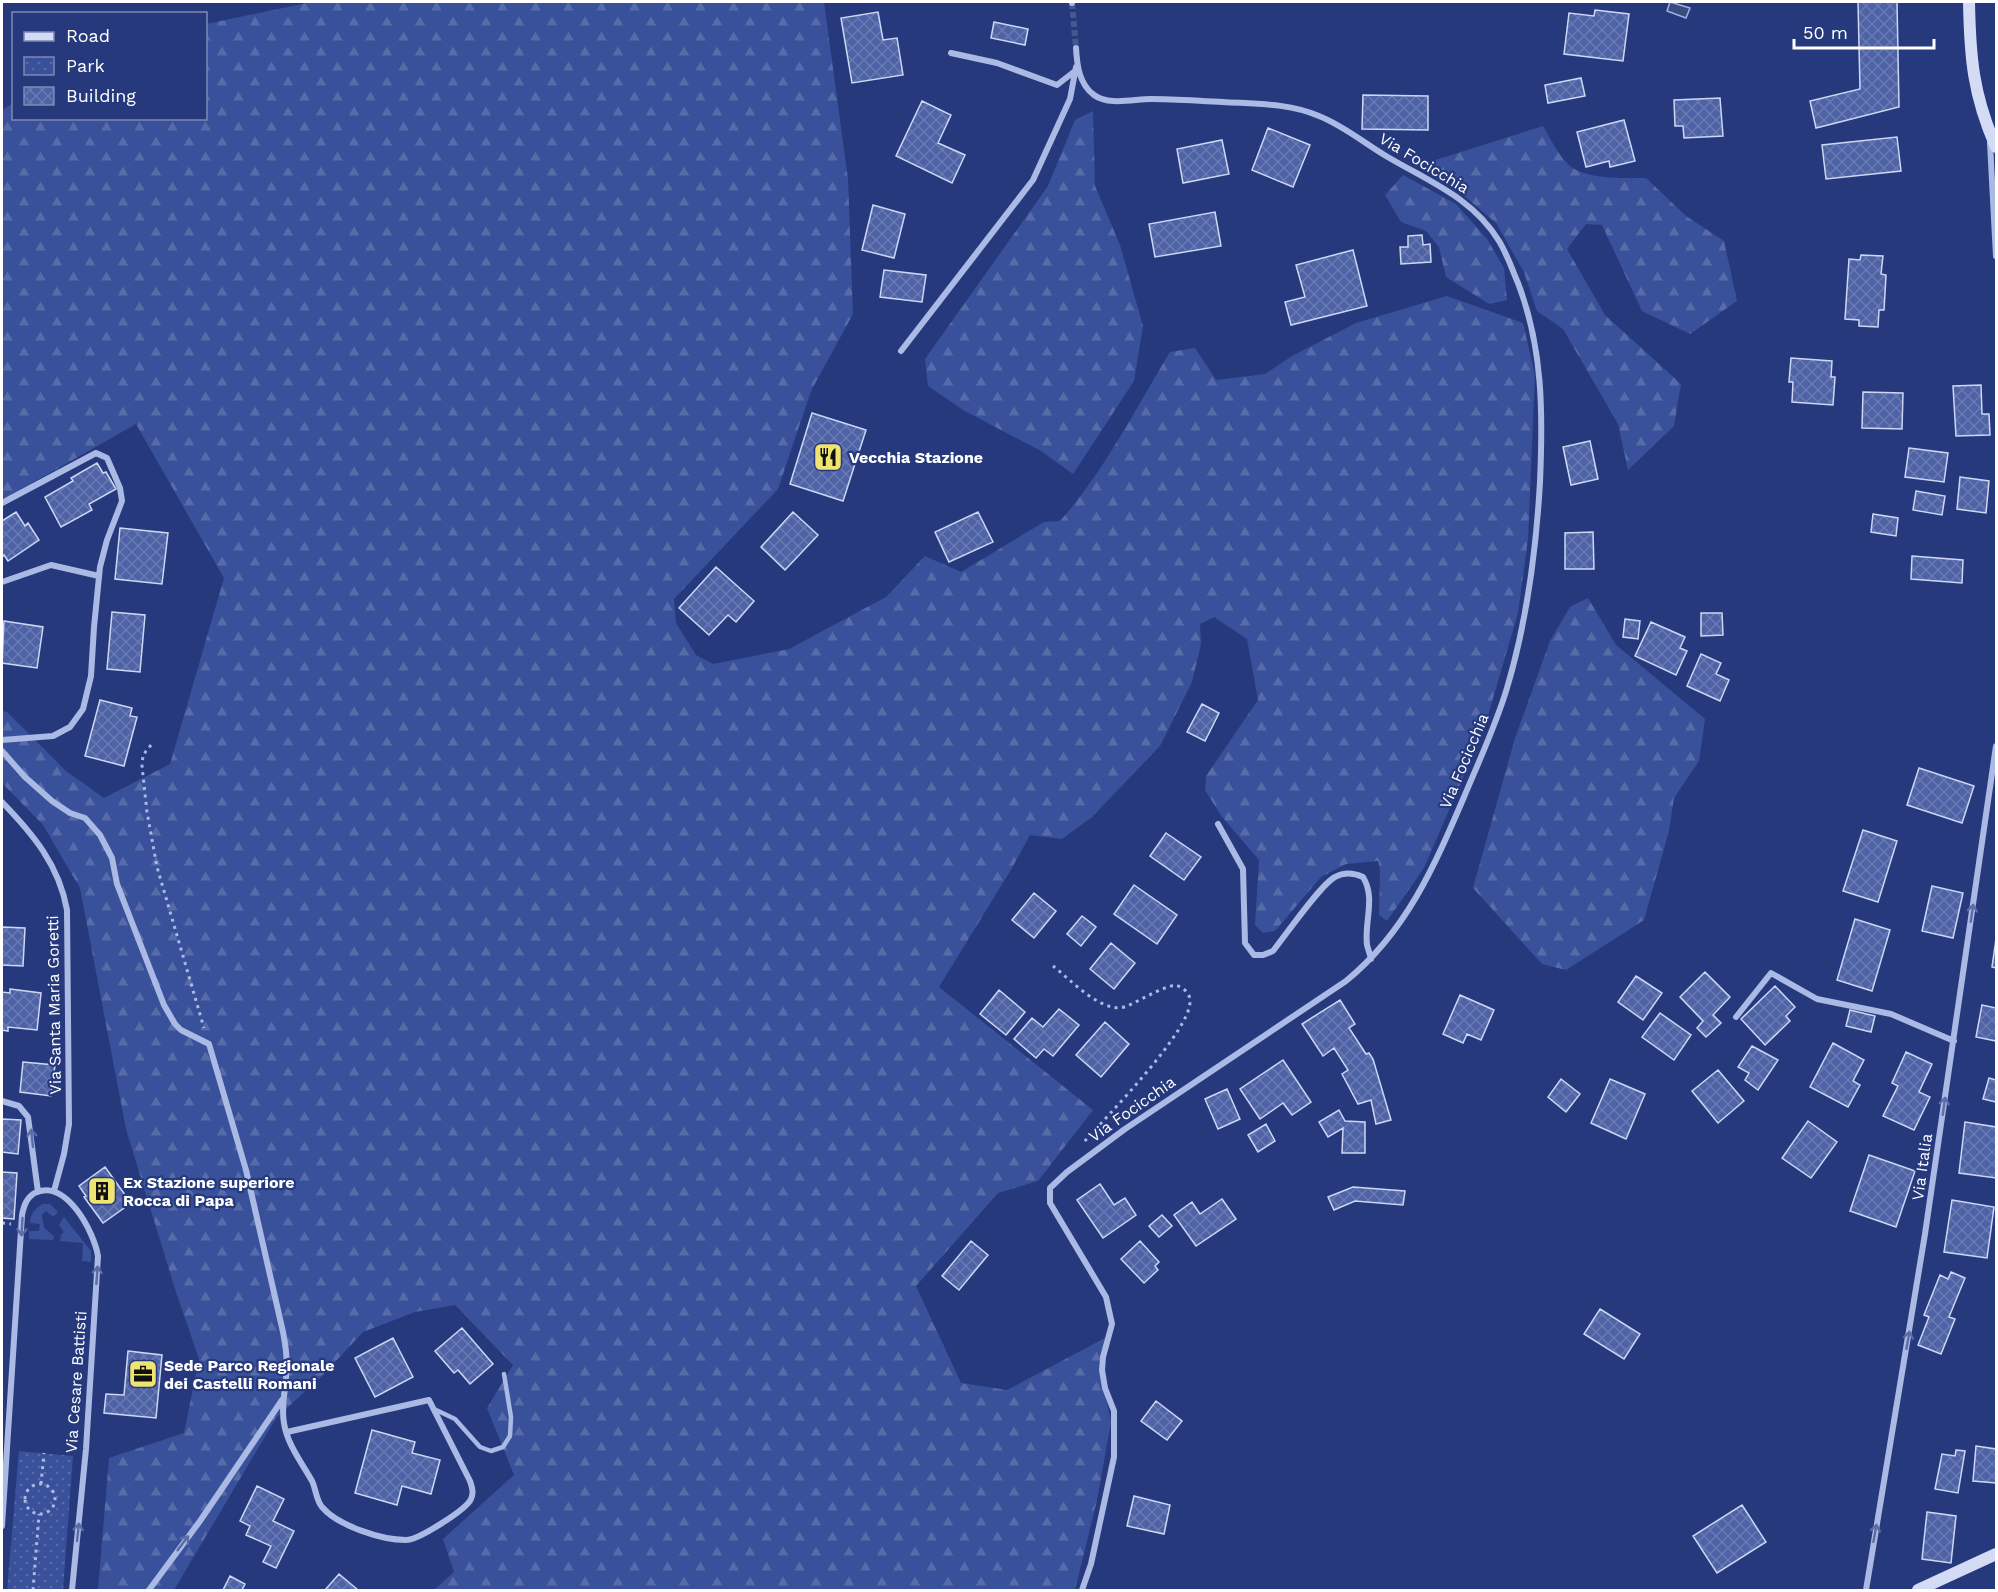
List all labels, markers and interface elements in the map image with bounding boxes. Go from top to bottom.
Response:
legend [12,12,207,120]
scale bar [1794,12,1934,50]
text: 50 m [1803,22,1848,43]
text: Road [66,25,110,46]
text: Park [66,55,105,76]
text: Building [66,85,136,106]
street label: Via Focicchia [1376,129,1472,197]
restaurant icon: Vecchia Stazione [812,441,844,473]
place label: Vecchia Stazione [849,448,983,467]
street label: Via Focicchia [1435,711,1493,811]
one-way arrow [1967,904,1978,924]
street label: Via Santa Maria Goretti [43,915,65,1095]
street label: Via Focicchia [1085,1072,1179,1146]
one-way arrow [1939,1097,1950,1117]
one-way arrow [26,1128,37,1148]
street label: Via Italia [1908,1132,1936,1202]
place label: Ex Stazione superiore Rocca di Papa [123,1173,295,1210]
building icon: Ex Stazione superiore Rocca di Papa [86,1175,118,1207]
one-way arrow [16,1217,27,1237]
one-way arrow [92,1266,103,1286]
street label: Via Cesare Battisti [62,1310,90,1454]
one-way arrow [1902,1331,1913,1351]
place label: Sede Parco Regionale dei Castelli Romani [164,1356,334,1393]
office icon: Sede Parco Regionale dei Castelli Romani [127,1358,159,1390]
one-way arrow [73,1523,84,1543]
one-way arrow [1870,1523,1881,1543]
one-way arrow [177,1536,190,1552]

